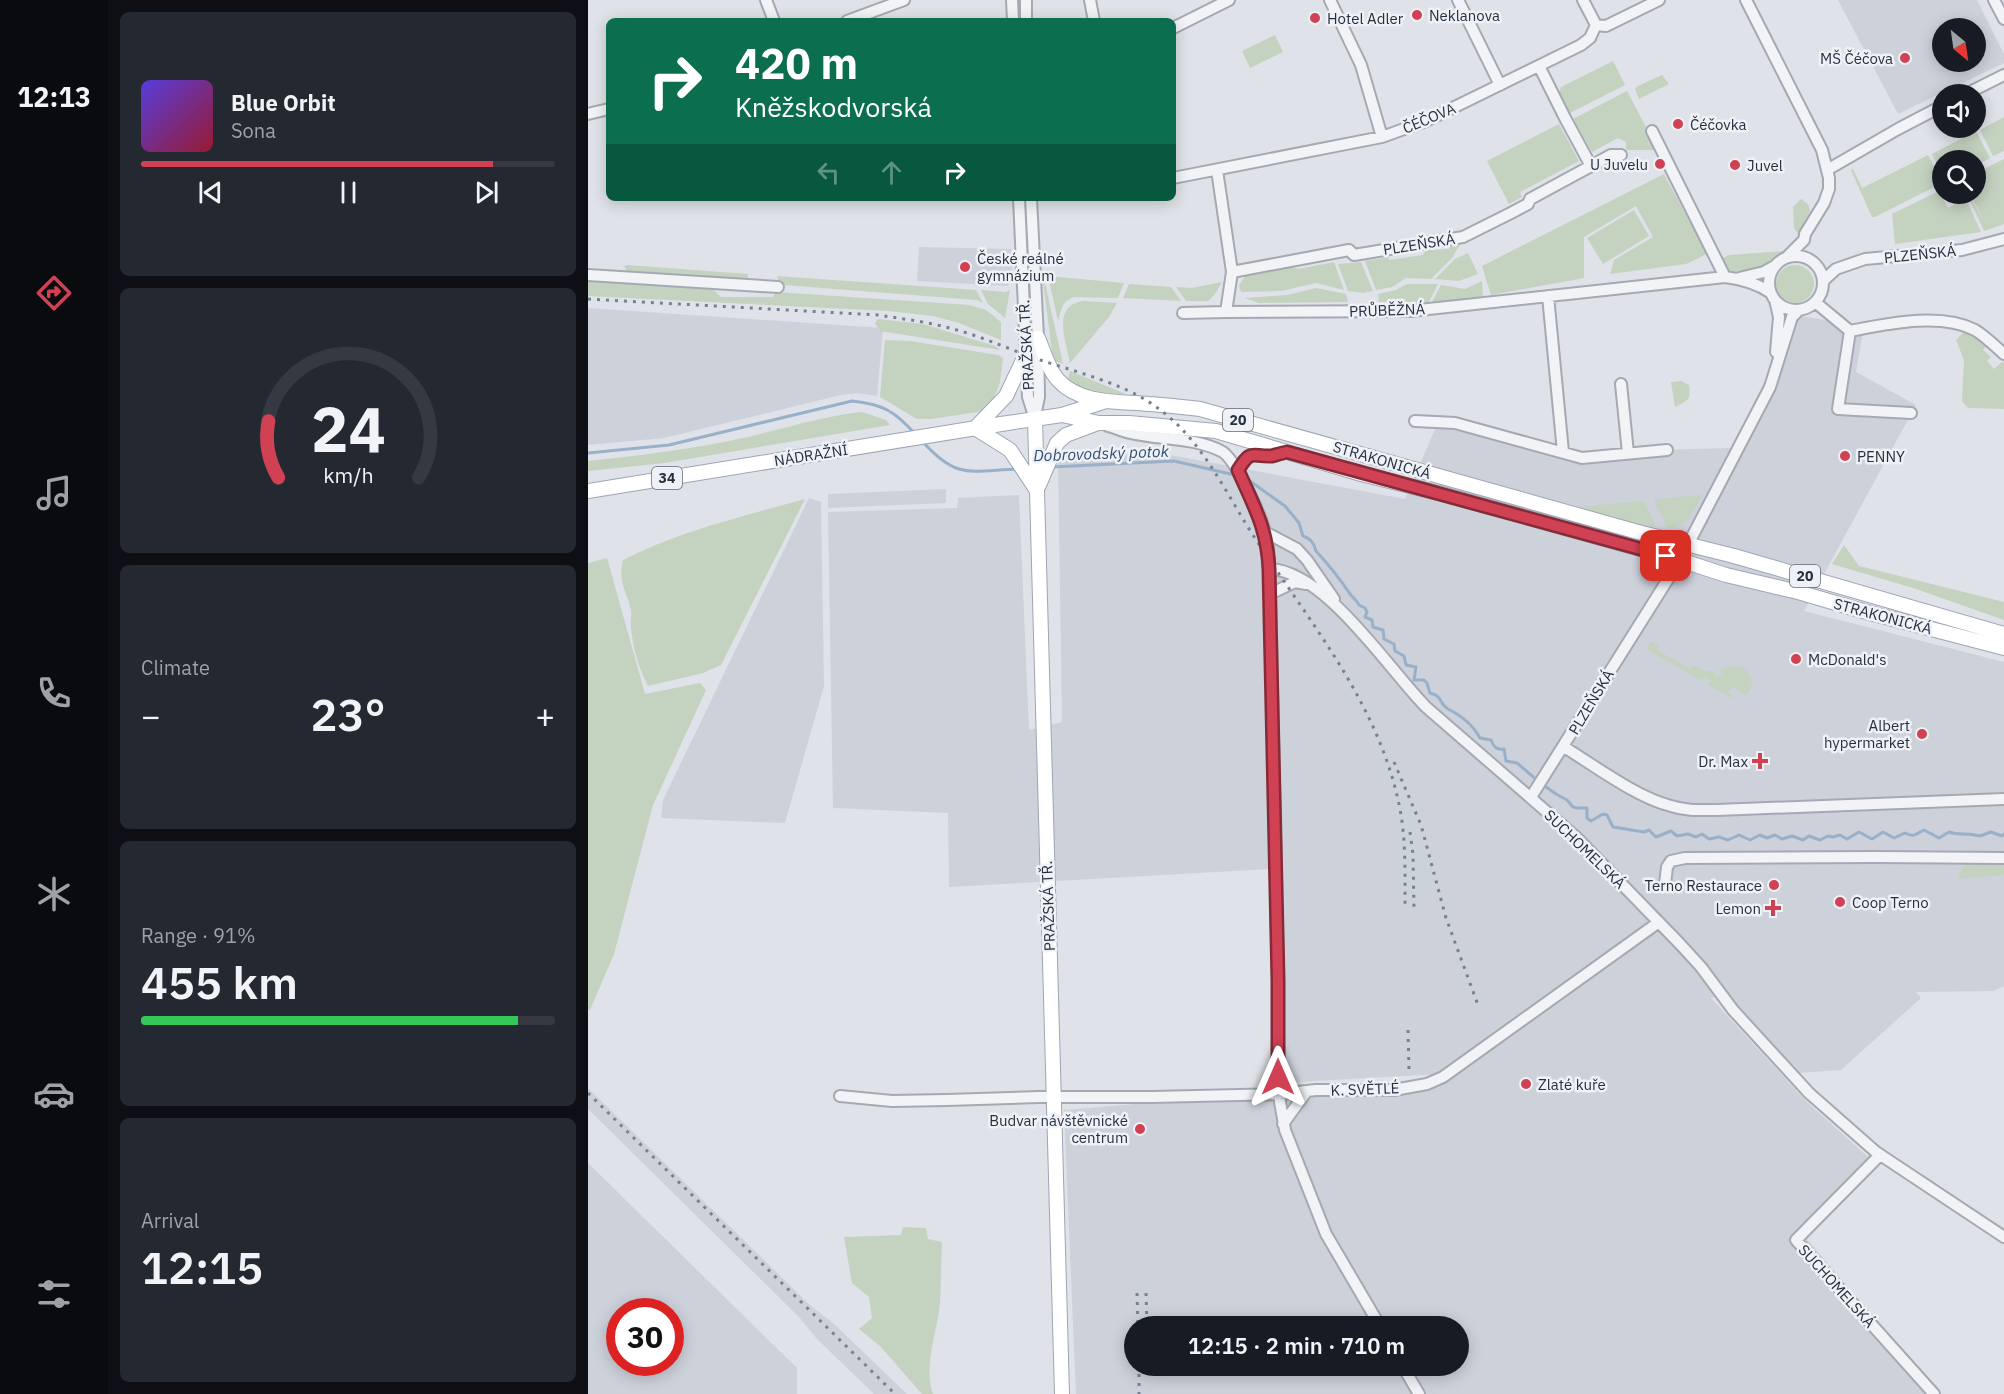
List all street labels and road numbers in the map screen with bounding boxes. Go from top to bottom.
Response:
street label: ČÉČOVA [1400,98,1459,138]
street label: PLZEŇSKÁ [1382,229,1457,259]
street label: PLZEŇSKÁ [1883,241,1957,267]
street label: PRAŽSKÁ TŘ. [1014,299,1038,391]
street label: PRŮBĚŽNÁ [1349,299,1426,321]
road number: 20 [1223,409,1253,431]
street label: STRAKONICKÁ [1331,437,1434,483]
street label: NÁDRAŽNÍ [773,440,849,470]
road number: 34 [652,467,682,489]
road number: 20 [1790,565,1820,587]
street label: STRAKONICKÁ [1832,594,1935,638]
street label: PLZEŇSKÁ [1564,666,1618,738]
street label: SUCHOMELSKÁ [1540,805,1630,893]
street label: PRAŽSKÁ TŘ. [1037,860,1059,952]
street label: K. SVĚTLÉ [1330,1078,1400,1100]
street label: SUCHOMELSKÁ [1795,1240,1880,1332]

